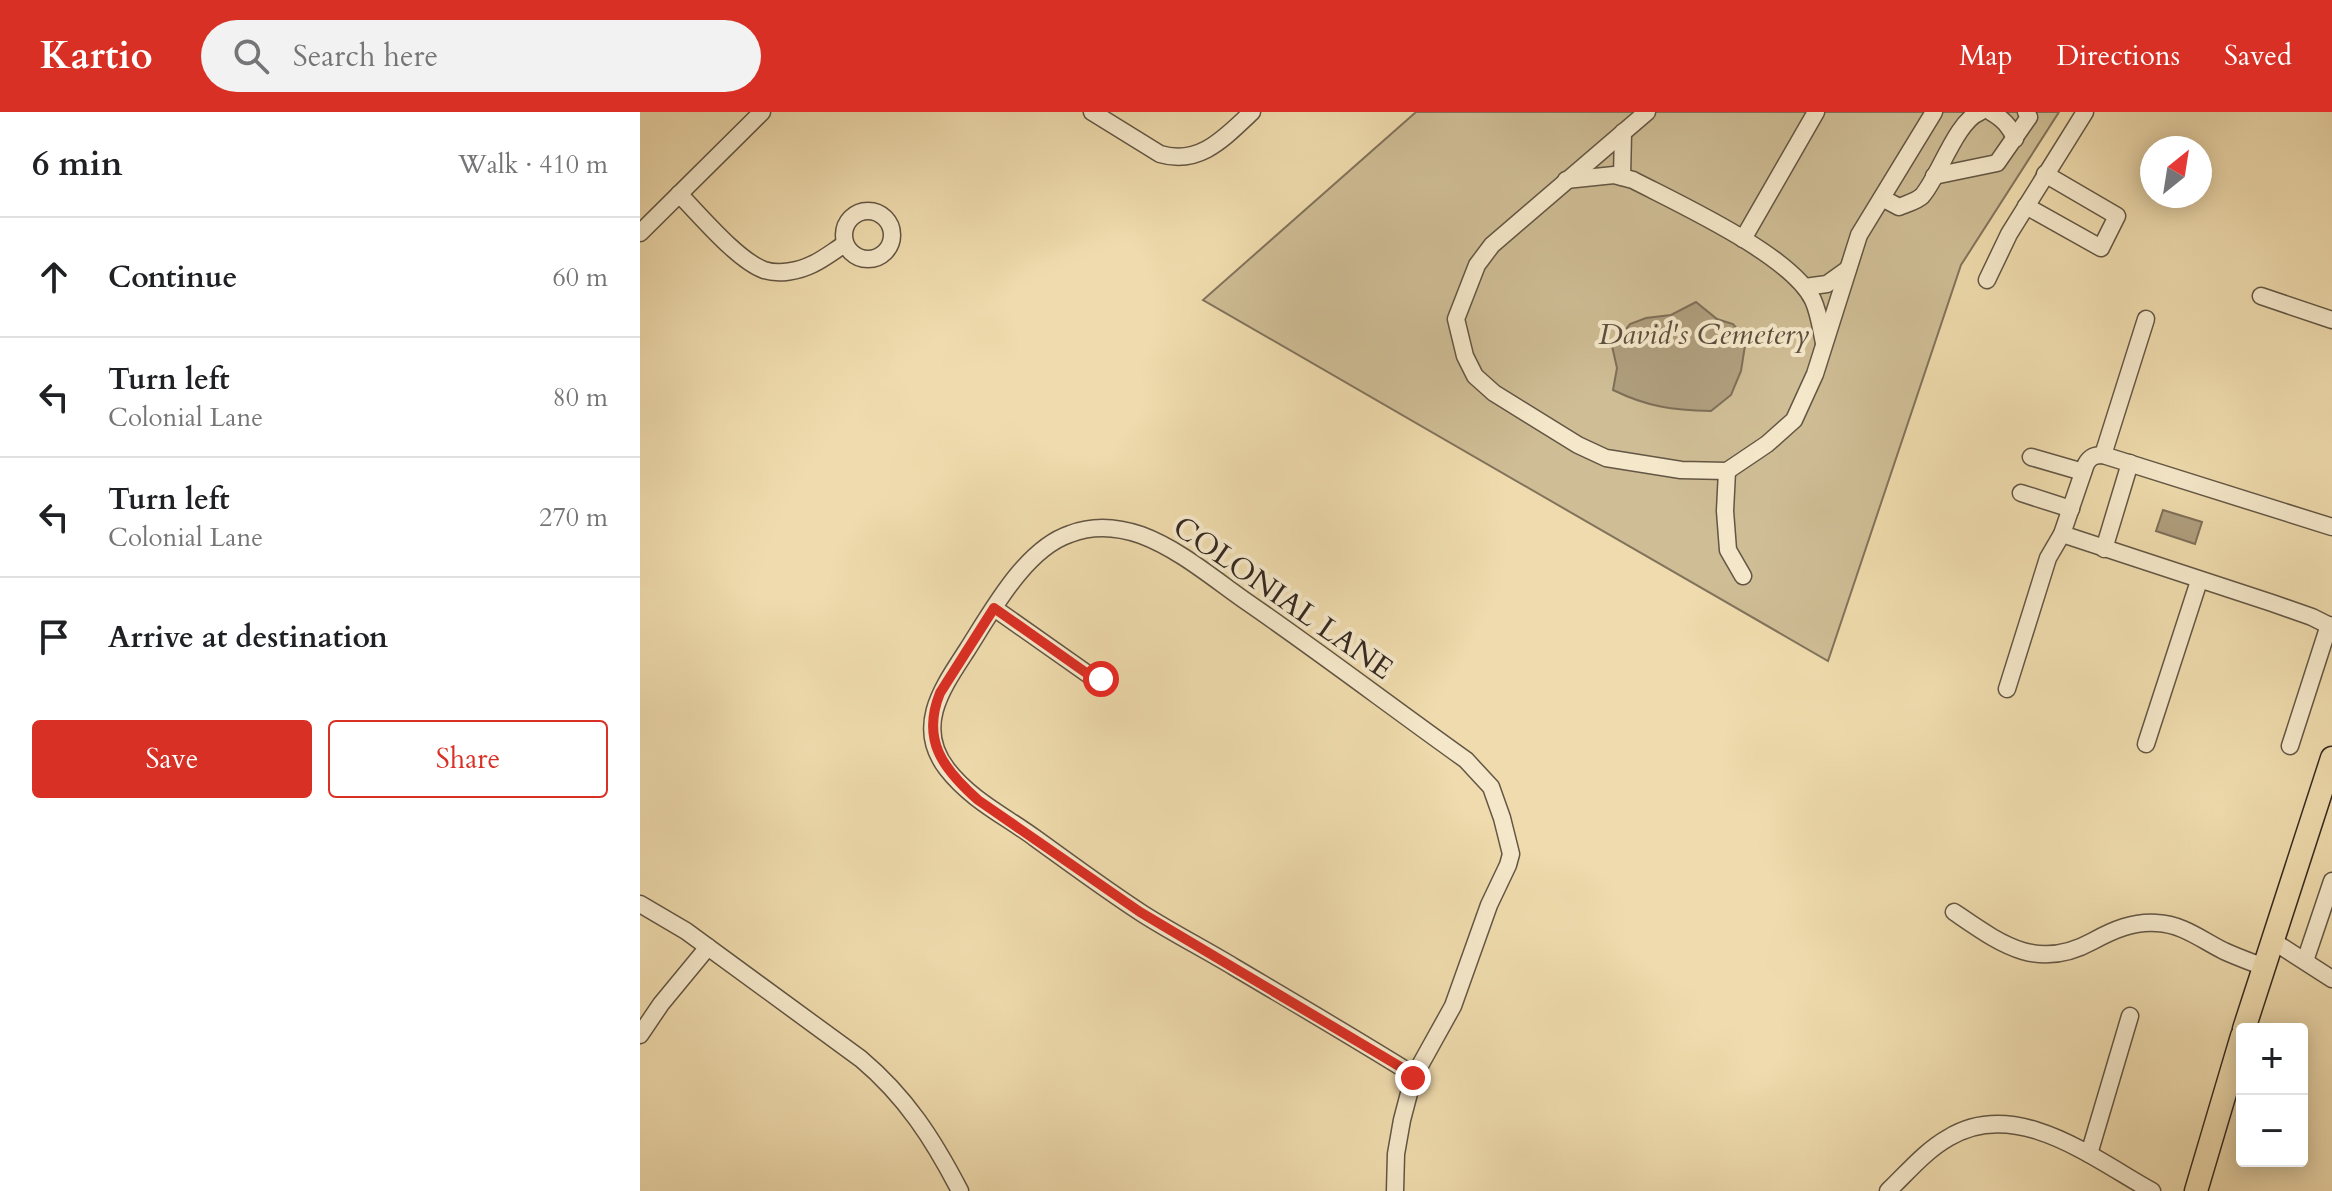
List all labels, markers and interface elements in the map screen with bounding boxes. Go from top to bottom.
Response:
search box [201,20,761,92]
text: Kartio [40,30,153,82]
icon: search [229,34,273,78]
text: Search here [293,36,438,77]
text: Map [1959,37,2013,75]
text: Directions [2057,37,2180,75]
text: Saved [2224,37,2292,75]
north arrow [2140,136,2212,208]
text: 6 min [32,141,123,187]
text: Walk · 410 m [458,147,608,182]
icon: ahead [32,255,76,299]
text: Continue [108,257,237,298]
text: 60 m [552,260,608,295]
park label: David's Cemetery [1599,314,1810,355]
text: Turn left [108,359,230,400]
icon: left [32,375,76,419]
text: 80 m [552,380,608,415]
text: Colonial Lane [108,400,263,435]
text: Turn left [108,479,230,520]
icon: left [32,495,76,539]
text: 270 m [539,500,608,535]
street label: COLONIAL LANE [1165,507,1401,689]
text: Colonial Lane [108,520,263,555]
icon: arrive [32,615,76,659]
text: Arrive at destination [108,617,388,658]
route start [1083,661,1119,697]
button: Save [32,720,312,798]
button: Share [328,720,608,798]
map controls [2236,1023,2308,1167]
button: + [2236,1023,2308,1095]
route end [1395,1060,1431,1096]
button: − [2236,1095,2308,1167]

